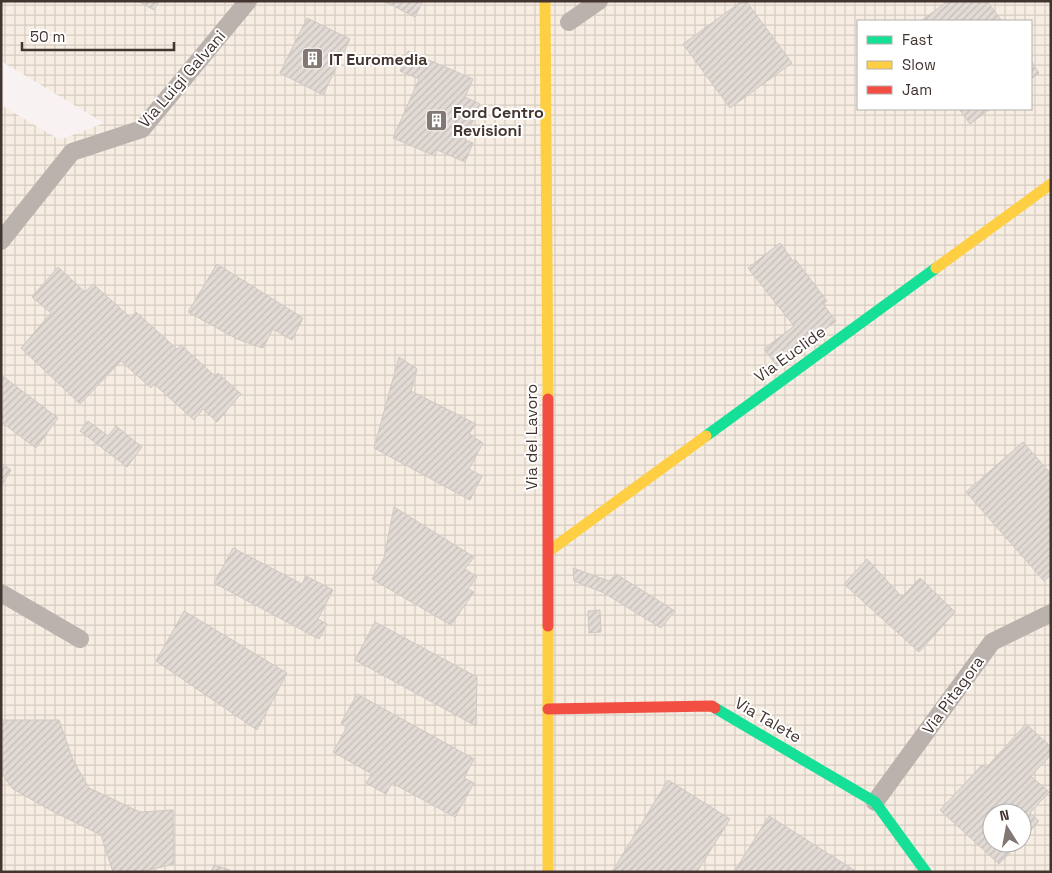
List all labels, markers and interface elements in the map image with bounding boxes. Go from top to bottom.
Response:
scale bar [22,20,175,52]
legend [857,20,1032,110]
street label: Via Luigi Galvani [134,26,230,132]
text: 50 m [30,27,65,46]
text: Fast [902,30,933,49]
building icon: IT Euromedia [301,47,325,71]
place label: IT Euromedia [329,49,427,70]
text: Slow [902,55,936,74]
text: Jam [902,80,932,99]
place label: Ford Centro Revisioni [453,102,544,141]
building icon: Ford Centro Revisioni [425,109,449,133]
street label: Via Euclide [750,321,830,387]
street label: Via del Lavoro [521,384,542,490]
street label: Via Pitagora [917,652,989,738]
street label: Via Talete [731,693,805,747]
north arrow [982,803,1032,853]
text: N [998,806,1011,825]

